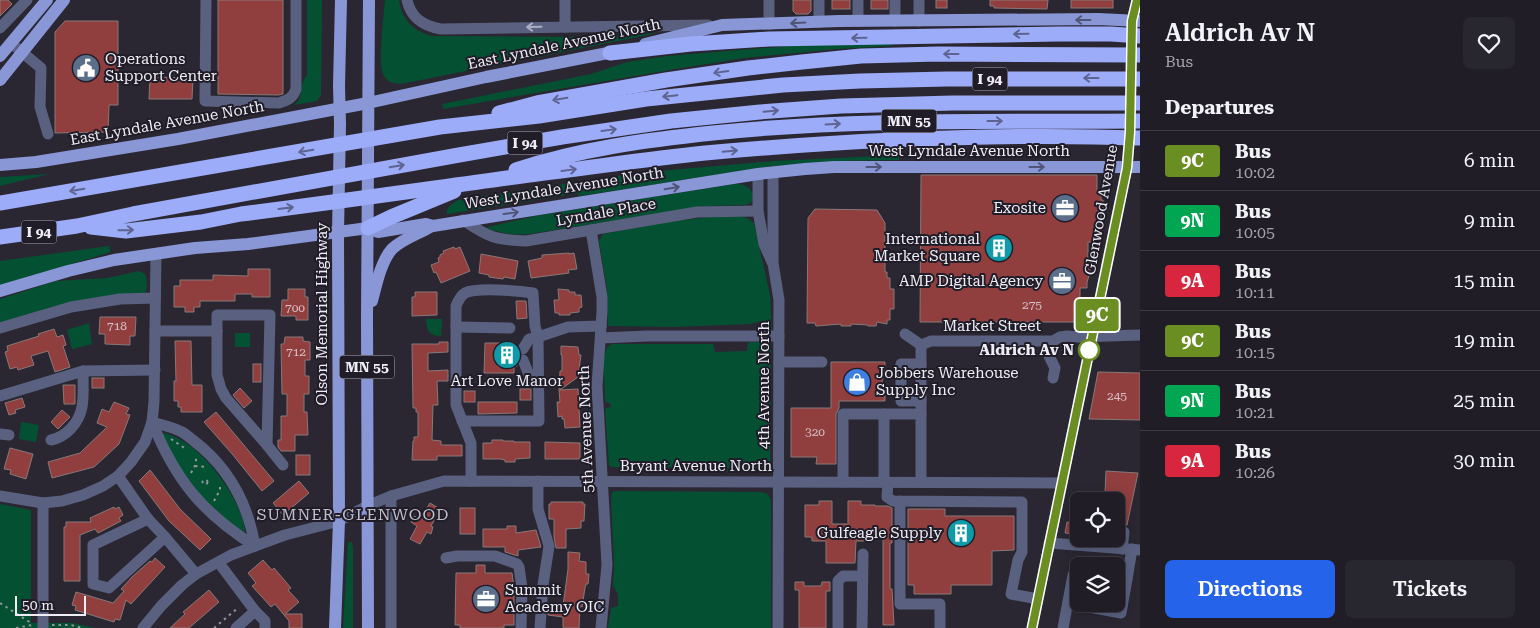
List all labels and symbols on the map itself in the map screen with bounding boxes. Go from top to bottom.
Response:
street label: East Lyndale Avenue North [466,15,662,73]
one-way arrow [1075,15,1091,24]
one-way arrow [790,18,806,28]
one-way arrow [526,23,542,32]
one-way arrow [1014,29,1030,39]
one-way arrow [851,33,867,42]
one-way arrow [944,49,960,59]
place label: Operations Support Center [105,50,217,85]
public building icon: Operations Support Center [71,53,101,83]
one-way arrow [713,67,729,77]
road number: I 94 [972,68,1008,90]
one-way arrow [1084,74,1100,83]
one-way arrow [662,91,678,101]
one-way arrow [553,95,569,104]
street label: East Lyndale Avenue North [69,97,266,149]
one-way arrow [762,106,778,116]
road number: MN 55 [882,110,936,132]
one-way arrow [986,116,1003,126]
one-way arrow [824,119,840,129]
one-way arrow [601,124,617,134]
road number: I 94 [508,132,542,154]
street label: West Lyndale Avenue North [868,142,1070,160]
street label: Glenwood Avenue [1081,144,1121,276]
one-way arrow [299,146,315,156]
one-way arrow [722,147,738,156]
one-way arrow [389,160,405,170]
one-way arrow [866,162,882,172]
one-way arrow [1028,162,1044,172]
street label: West Lyndale Avenue North [463,163,665,213]
one-way arrow [561,165,577,175]
one-way arrow [663,183,679,193]
one-way arrow [69,186,85,196]
office icon: Exosite [1050,193,1080,223]
street label: Lyndale Place [555,194,657,230]
place label: Exosite [993,199,1046,217]
one-way arrow [278,203,294,213]
one-way arrow [503,208,519,218]
road number: I 94 [22,220,56,243]
street label: Olson Memorial Highway [313,222,331,406]
one-way arrow [117,225,133,235]
place label: International Market Square [874,230,980,265]
building icon: International Market Square [984,233,1014,263]
office icon: AMP Digital Agency [1047,266,1077,296]
place label: AMP Digital Agency [899,272,1043,290]
house number: 275 [1022,298,1042,312]
line badge: 9C [1074,299,1120,331]
house number: 700 [285,301,305,315]
street label: Market Street [943,317,1041,335]
house number: 718 [107,319,127,333]
street label: 4th Avenue North [755,321,773,449]
marker: Aldrich Av N [1078,339,1100,361]
building icon: Art Love Manor [492,340,522,370]
place label: Aldrich Av N [979,341,1074,359]
house number: 712 [286,345,306,359]
road number: MN 55 [340,356,394,378]
place label: Jobbers Warehouse Supply Inc [876,364,1019,399]
street label: 5th Avenue North [575,365,597,493]
shop icon: Jobbers Warehouse Supply Inc [842,367,872,397]
place label: Art Love Manor [451,372,563,390]
house number: 245 [1107,389,1127,403]
house number: 320 [805,425,825,439]
street label: Bryant Avenue North [620,457,773,475]
district label: SUMNER-GLENWOOD [257,505,449,524]
building icon: Gulfeagle Supply [946,518,976,548]
place label: Gulfeagle Supply [817,524,942,542]
place label: Summit Academy OIC [505,581,604,616]
office icon: Summit Academy OIC [471,584,501,614]
scale bar [15,593,86,616]

